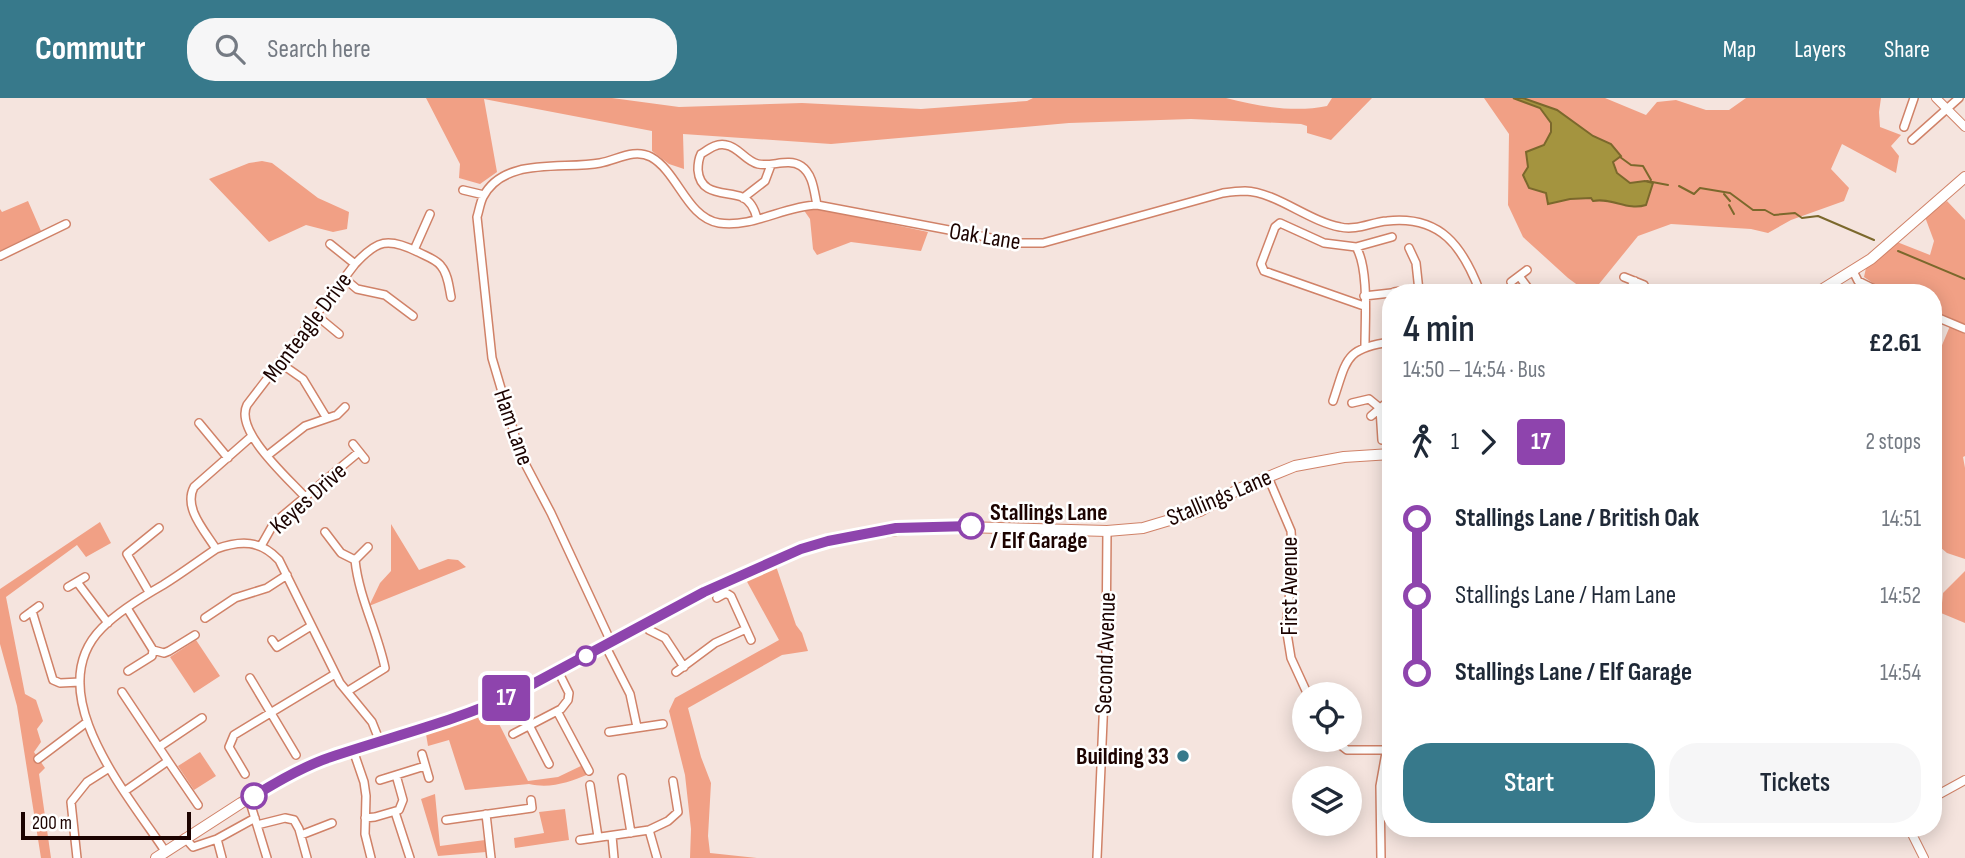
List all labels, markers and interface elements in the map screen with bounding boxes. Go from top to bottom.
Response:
search box [187,18,677,81]
text: Commutr [35,29,145,69]
icon: search [211,30,249,68]
text: Search here [267,34,371,65]
text: Map [1723,35,1756,64]
text: Layers [1794,35,1846,64]
text: Share [1884,35,1930,64]
street label: Oak Lane [947,217,1023,256]
street label: Monteagle Drive [257,267,358,388]
text: 4 min [1403,307,1475,352]
text: £2.61 [1868,328,1921,359]
text: 14:50 – 14:54 · Bus [1403,356,1546,384]
street label: Ham Lane [487,385,540,469]
icon: walk [1403,423,1441,461]
icon: forward [1469,423,1507,461]
text: 17 [1531,427,1551,456]
text: 1 [1451,428,1459,456]
text: 2 stops [1865,428,1921,456]
street label: Keyes Drive [264,456,353,540]
street label: Stallings Lane [1162,462,1276,532]
place label: Stallings Lane / Elf Garage [990,498,1108,555]
text: Stallings Lane / British Oak [1455,503,1699,534]
text: 14:51 [1882,505,1921,533]
marker: Stallings Lane / Elf Garage [958,513,984,539]
street label: First Avenue [1275,537,1304,635]
text: Stallings Lane / Ham Lane [1455,580,1676,611]
text: 14:52 [1880,582,1921,610]
street label: Second Avenue [1089,591,1122,715]
unlabelled marker [576,646,596,666]
text: Stallings Lane / Elf Garage [1455,657,1692,688]
text: 14:54 [1880,659,1921,687]
line badge: 17 [475,675,538,721]
map controls [1292,682,1362,836]
button: locate [1292,682,1362,752]
text: 17 [496,683,516,712]
place label: Building 33 [1076,742,1169,771]
button: Start [1403,743,1655,823]
button: Tickets [1669,743,1921,823]
marker: Building 33 [1175,748,1191,764]
button: layers [1292,766,1362,836]
unlabelled marker [241,783,267,809]
scale bar [21,809,191,841]
text: 200 m [32,812,72,835]

